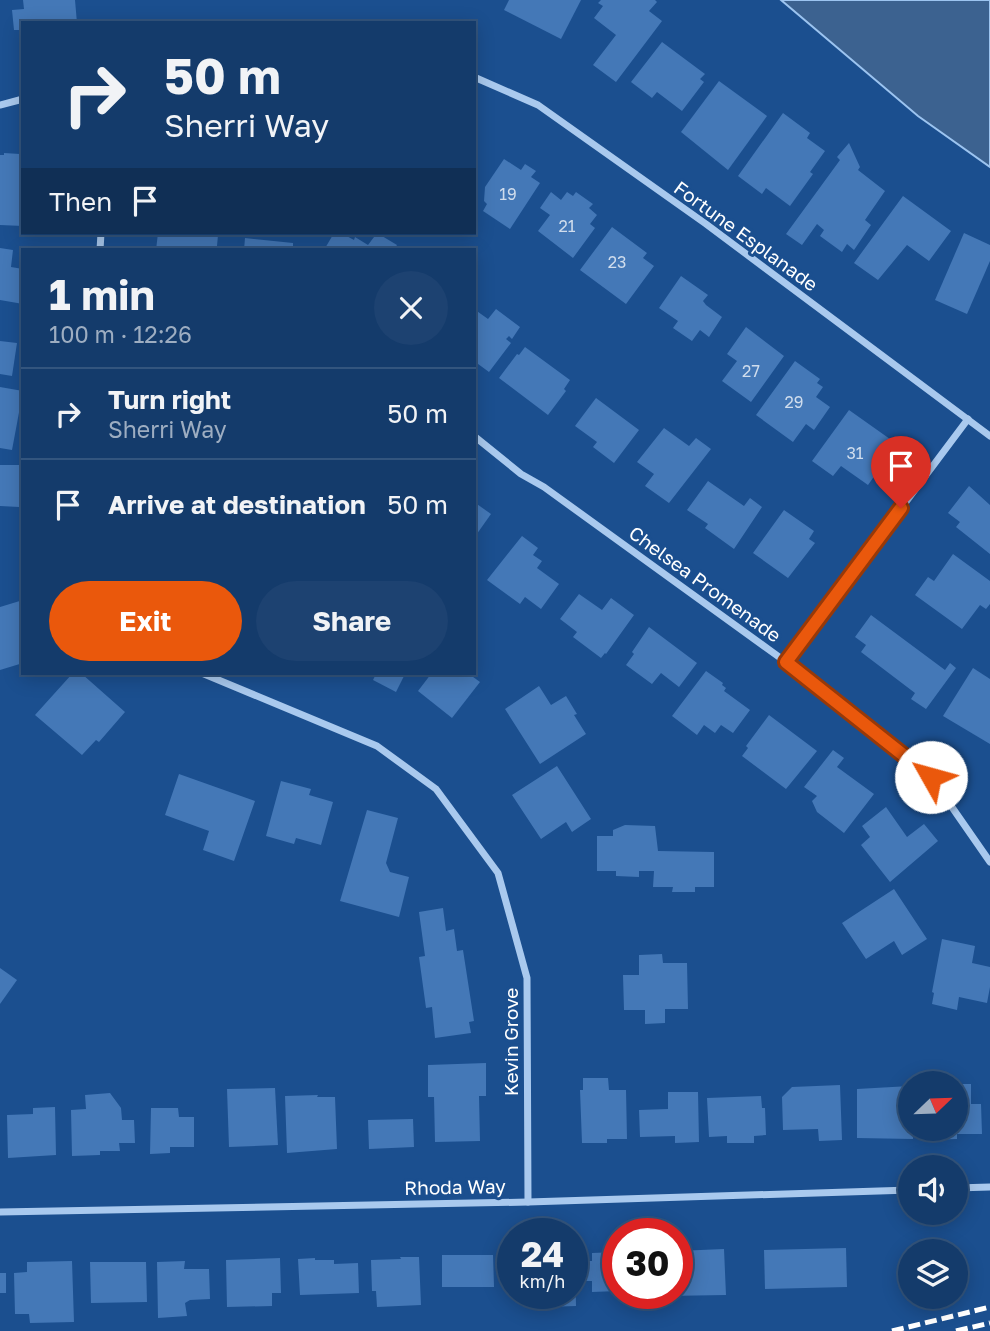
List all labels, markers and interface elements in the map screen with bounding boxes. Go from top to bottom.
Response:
text: 50 m [164,46,281,105]
icon: right [49,49,140,140]
text: Sherri Way [164,106,329,144]
street label: Fortune Esplanade [670,176,823,295]
icon: arrive [126,182,164,220]
house number: 19 [499,184,517,204]
text: Then [49,186,112,217]
house number: 21 [558,216,576,236]
house number: 23 [608,252,626,272]
text: 1 min [49,269,155,319]
button: close [374,271,448,345]
text: 100 m · 12:26 [49,320,192,348]
house number: 27 [742,361,760,381]
text: Turn right [108,384,231,415]
house number: 29 [785,392,803,412]
icon: right [49,395,87,433]
text: 50 m [387,398,448,429]
text: Sherri Way [108,415,227,443]
pin [871,436,931,508]
house number: 31 [846,443,864,463]
icon: arrive [882,447,920,485]
icon: arrive [49,486,87,524]
text: Arrive at destination [108,489,366,520]
text: 50 m [387,489,448,520]
street label: Chelsea Promenade [625,521,786,646]
button: Exit [49,581,242,661]
button: Share [256,581,448,661]
position arrow [894,740,968,814]
street label: Kevin Grove [499,988,522,1096]
north arrow [898,1071,968,1141]
map controls [898,1071,968,1309]
button: sound [898,1155,968,1225]
street label: Rhoda Way [404,1174,506,1199]
speed limit sign: 30 [602,1218,693,1309]
text: 24 [521,1233,564,1275]
button: layers [898,1239,968,1309]
text: km/h [520,1270,565,1292]

